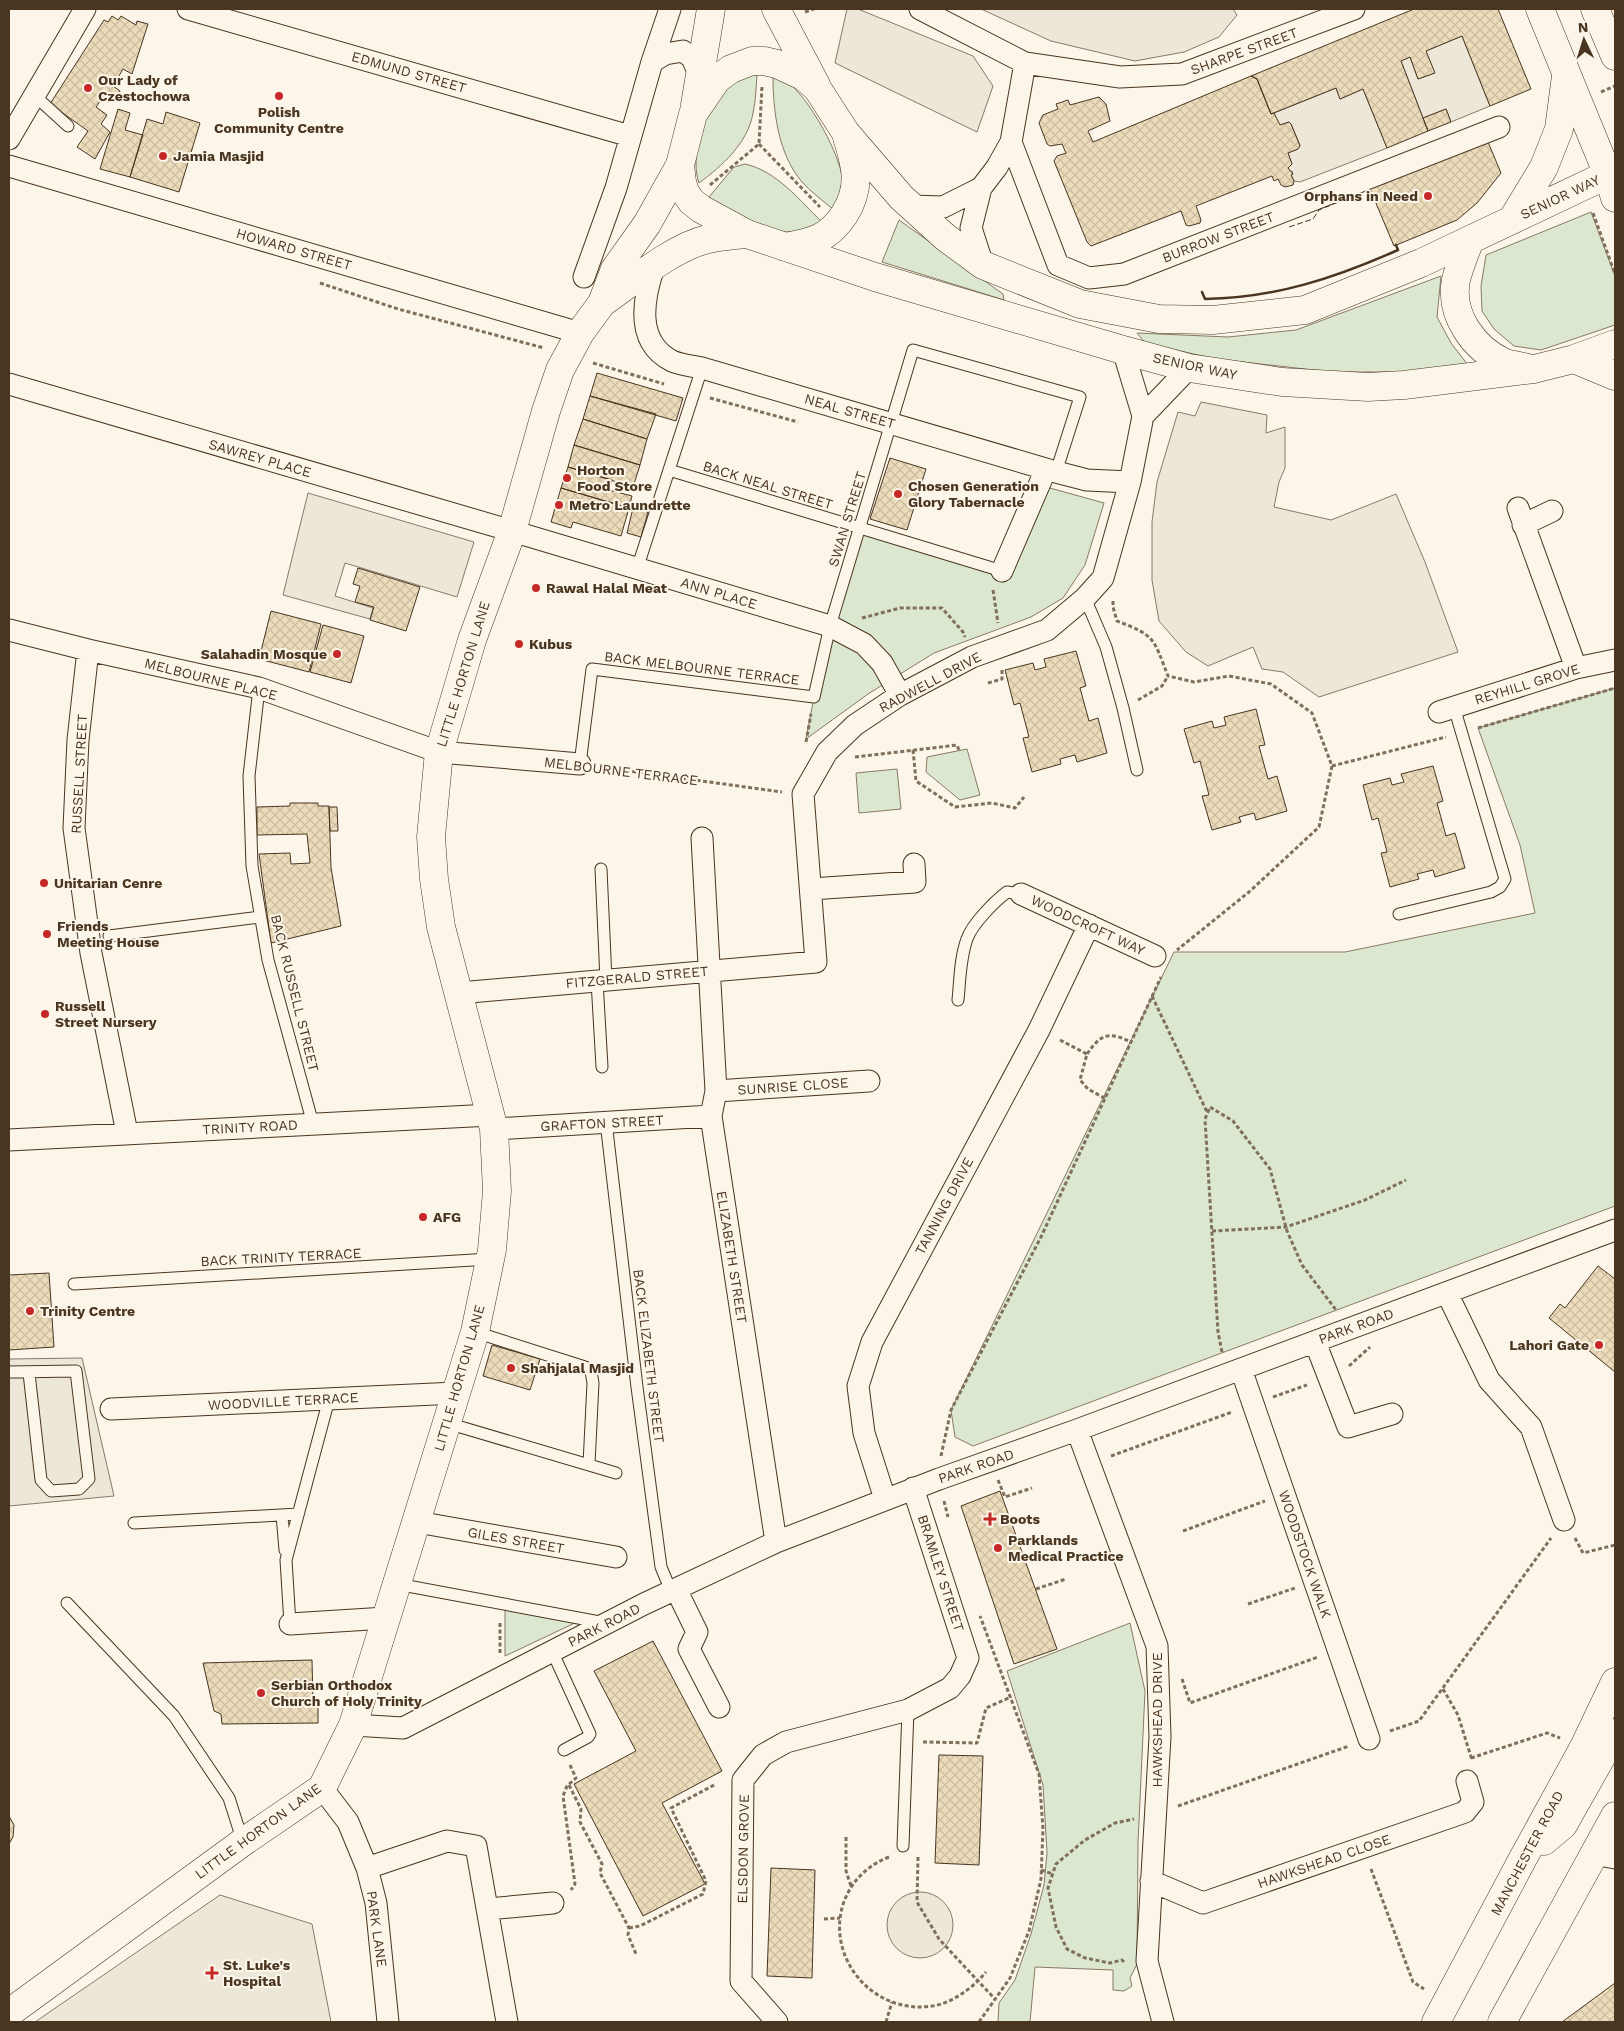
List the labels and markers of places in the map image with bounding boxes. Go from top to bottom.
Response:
place label: Our Lady of Czestochowa [98,72,191,104]
marker: Our Lady of Czestochowa [82,82,94,94]
marker: Polish Community Centre [273,90,285,102]
place label: Polish Community Centre [214,104,344,136]
place label: Jamia Masjid [173,148,264,164]
marker: Jamia Masjid [157,150,169,162]
place label: Orphans in Need [1304,188,1418,204]
marker: Orphans in Need [1422,190,1434,202]
place label: Horton Food Store [577,462,652,494]
marker: Horton Food Store [561,472,573,484]
place label: Chosen Generation Glory Tabernacle [908,478,1039,510]
marker: Chosen Generation Glory Tabernacle [892,488,904,500]
place label: Metro Laundrette [569,497,691,513]
marker: Metro Laundrette [553,499,565,511]
place label: Rawal Halal Meat [546,580,667,596]
marker: Rawal Halal Meat [530,582,542,594]
place label: Kubus [529,636,573,652]
marker: Kubus [513,638,525,650]
place label: Salahadin Mosque [201,646,327,662]
marker: Salahadin Mosque [331,648,343,660]
place label: Unitarian Cenre [54,875,162,891]
marker: Unitarian Cenre [38,877,50,889]
place label: Friends Meeting House [57,918,159,950]
marker: Friends Meeting House [41,928,53,940]
place label: Russell Street Nursery [55,998,157,1030]
marker: Russell Street Nursery [39,1008,51,1020]
place label: AFG [433,1209,461,1225]
marker: AFG [417,1211,429,1223]
place label: Trinity Centre [40,1303,135,1319]
marker: Trinity Centre [24,1305,36,1317]
place label: Lahori Gate [1509,1337,1589,1353]
marker: Lahori Gate [1593,1339,1605,1351]
place label: Shahjalal Masjid [521,1360,634,1376]
marker: Shahjalal Masjid [505,1362,517,1374]
place label: Boots [1000,1511,1040,1527]
marker: Boots [984,1513,996,1525]
place label: Parklands Medical Practice [1008,1532,1124,1564]
marker: Parklands Medical Practice [992,1542,1004,1554]
place label: Serbian Orthodox Church of Holy Trinity [271,1677,422,1709]
marker: Serbian Orthodox Church of Holy Trinity [255,1687,267,1699]
place label: St. Luke's Hospital [223,1957,291,1989]
marker: St. Luke's Hospital [205,1966,219,1980]

